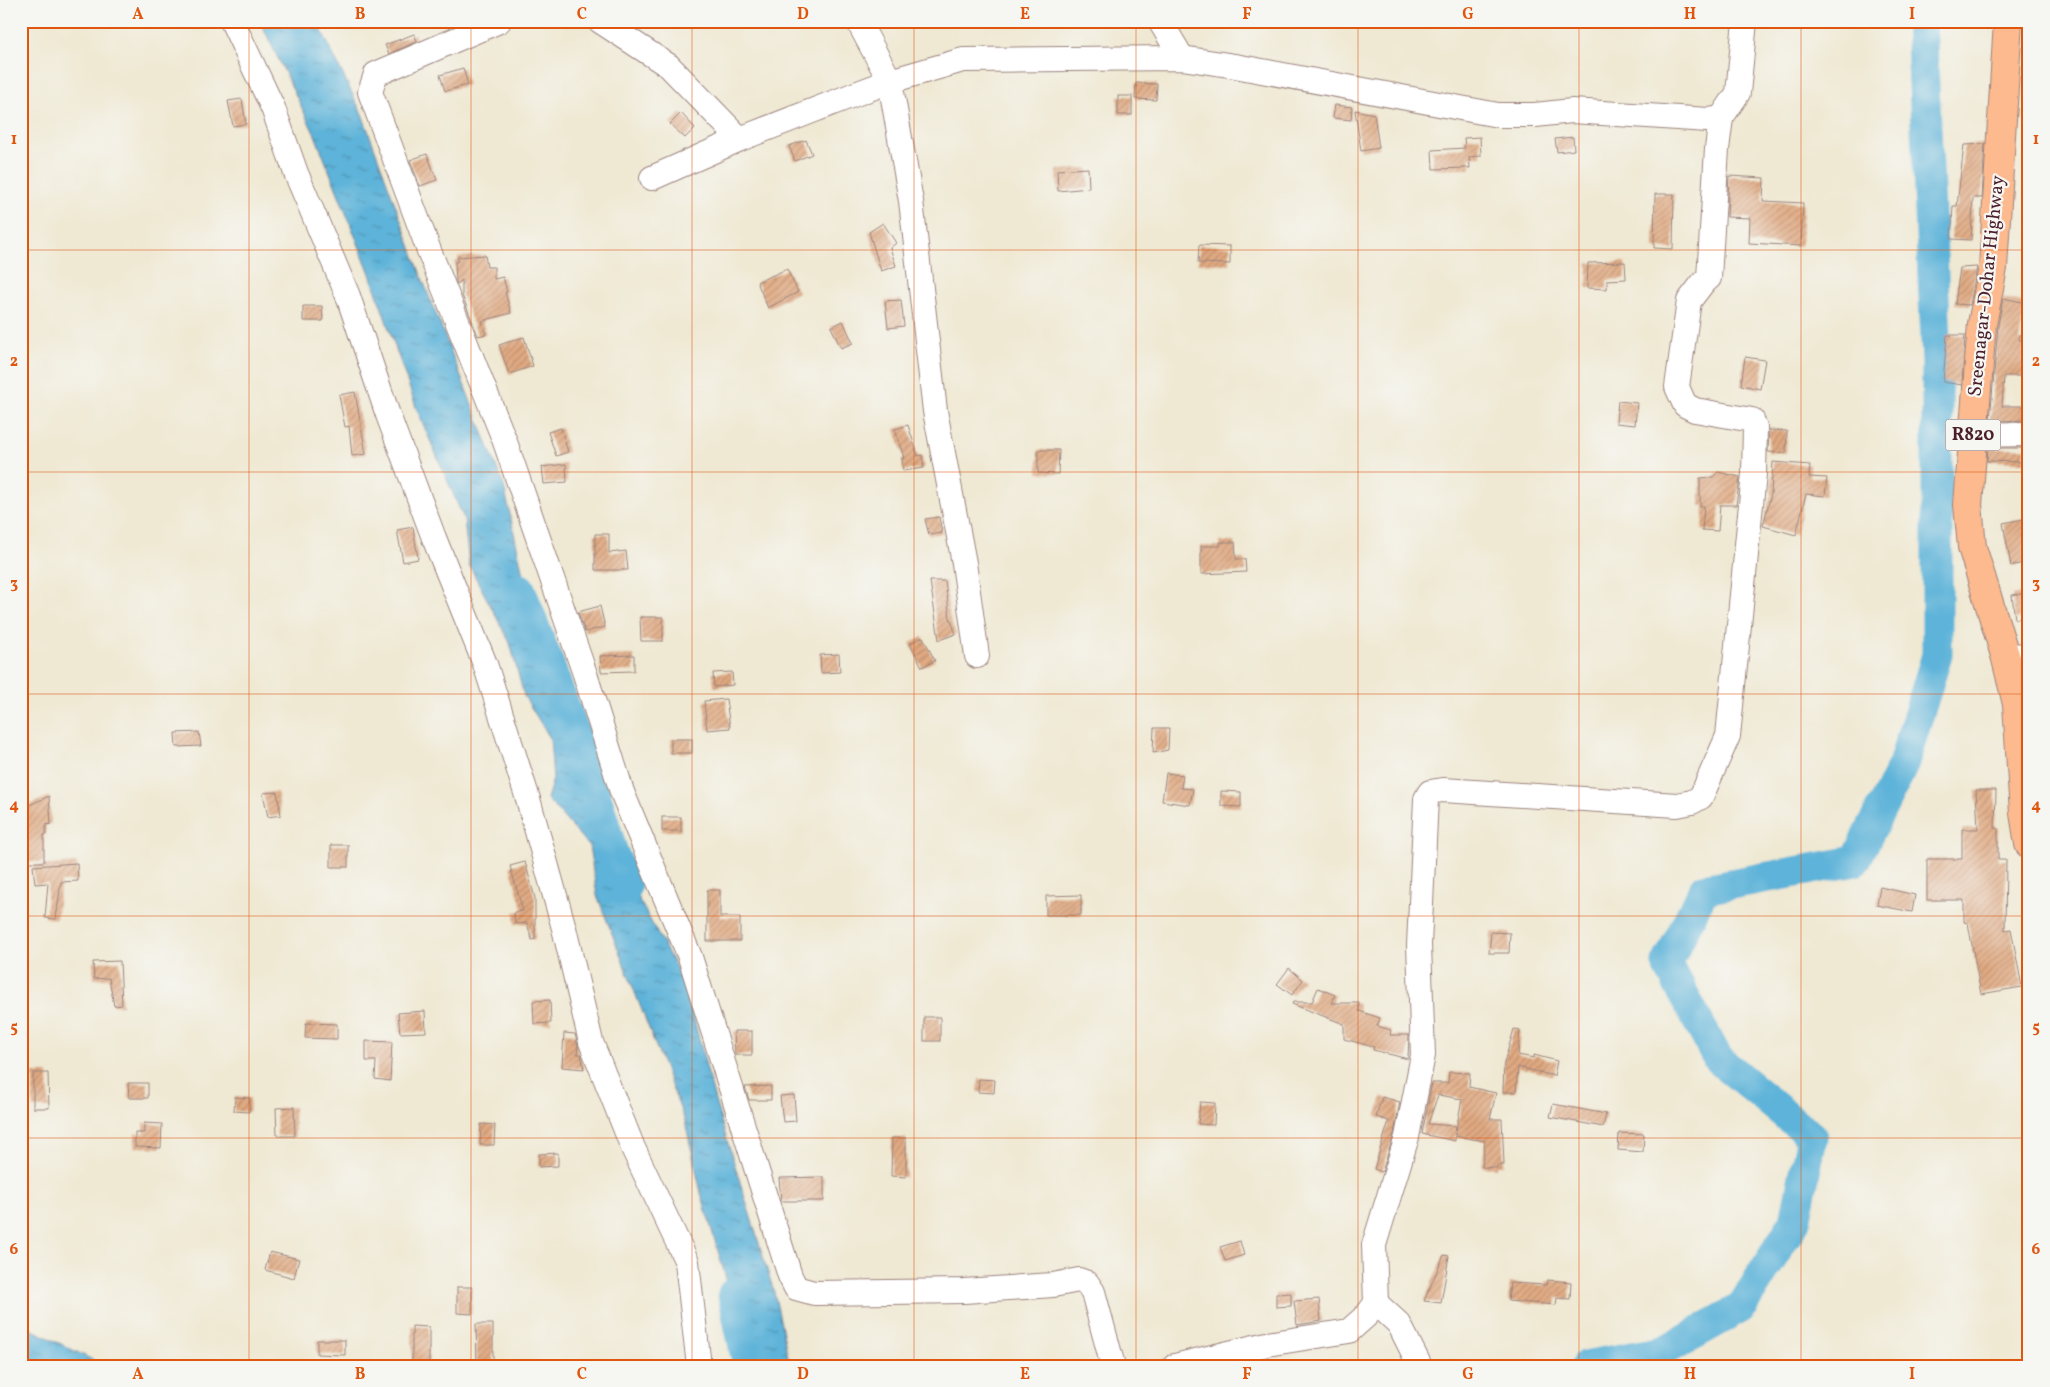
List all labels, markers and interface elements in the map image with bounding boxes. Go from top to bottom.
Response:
text: A [132,4,144,26]
text: B [355,4,366,26]
text: C [577,4,587,26]
text: D [797,4,809,26]
text: E [1020,4,1030,26]
text: F [1242,4,1252,26]
text: G [1462,4,1474,26]
text: H [1684,4,1696,26]
text: I [1909,4,1915,26]
text: 1 [11,129,17,151]
text: 1 [2033,129,2039,151]
street label: Sreenagar-Dohar Highway [1962,174,2012,398]
text: 2 [10,351,18,373]
text: 2 [2032,351,2040,373]
road number: R820 [1946,420,2000,450]
text: 3 [10,573,18,595]
text: 3 [2032,573,2040,595]
text: 4 [9,795,19,817]
text: 4 [2031,795,2041,817]
text: 5 [10,1017,18,1039]
text: 5 [2032,1017,2040,1039]
text: 6 [10,1239,19,1261]
text: 6 [2032,1239,2041,1261]
text: A [132,1364,144,1386]
text: B [355,1364,366,1386]
text: C [577,1364,587,1386]
text: D [797,1364,809,1386]
text: E [1020,1364,1030,1386]
text: F [1242,1364,1252,1386]
text: G [1462,1364,1474,1386]
text: H [1684,1364,1696,1386]
text: I [1909,1364,1915,1386]

